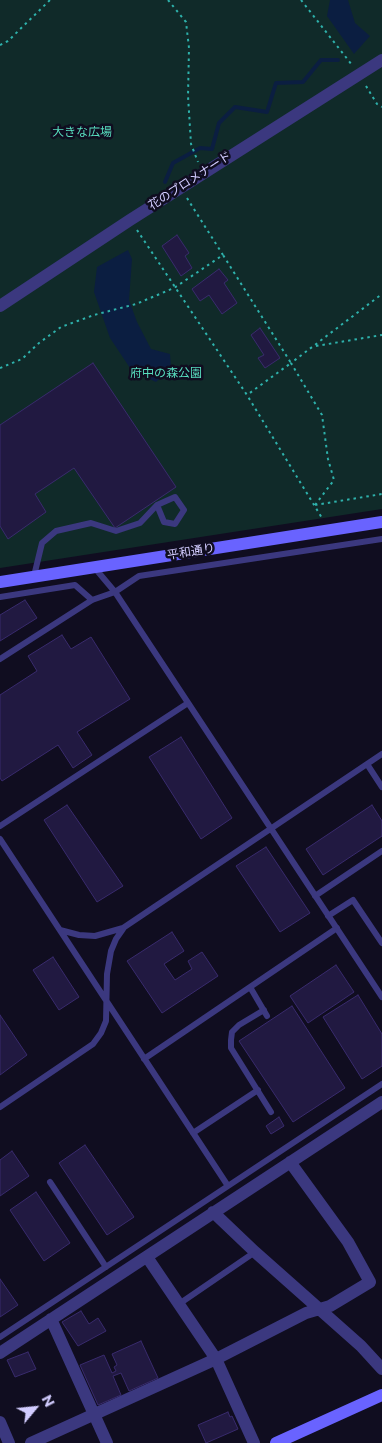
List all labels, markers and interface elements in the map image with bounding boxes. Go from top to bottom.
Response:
park label: 大きな広場 [52,125,112,139]
street label: 花のプロメナード [146,149,234,213]
park label: 府中の森公園 [130,366,202,380]
street label: 平和通り [166,541,216,563]
north arrow [10,1383,60,1433]
text: N [38,1392,59,1410]

